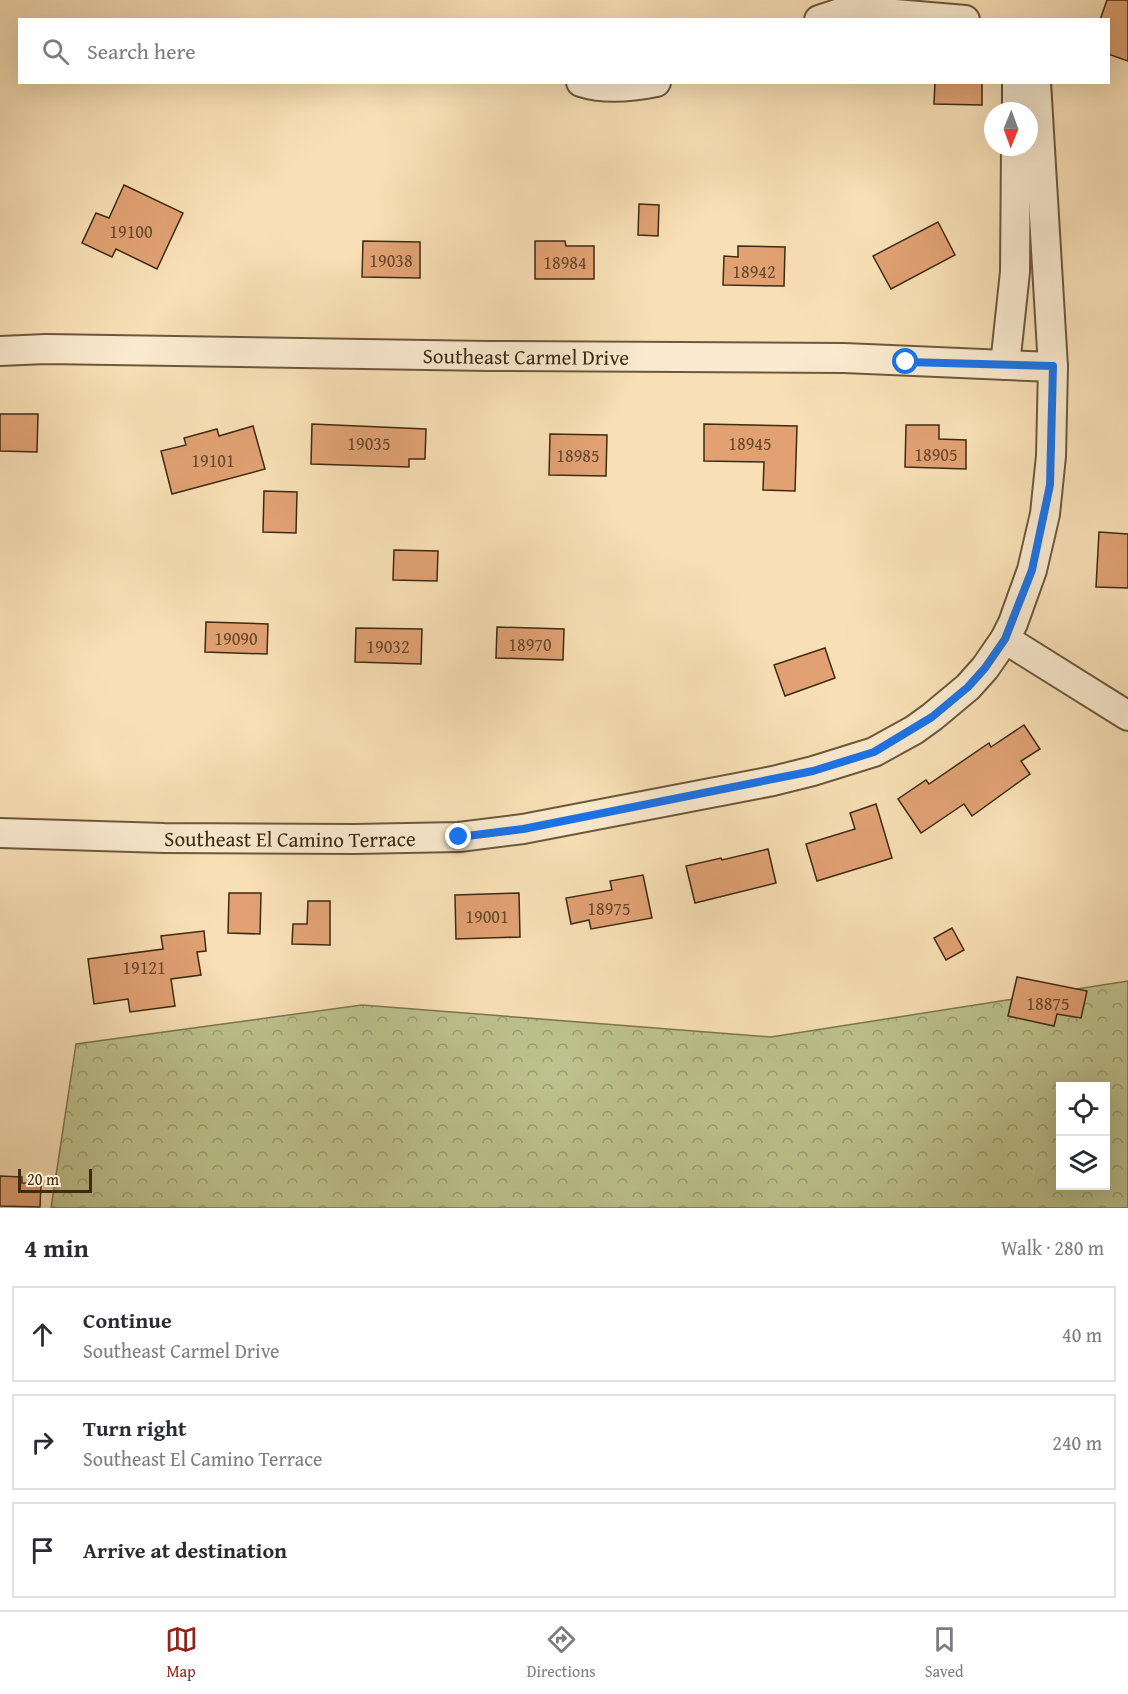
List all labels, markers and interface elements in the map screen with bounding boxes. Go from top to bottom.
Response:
search box [18,18,1110,84]
icon: search [39,35,72,68]
text: Search here [87,35,196,67]
north arrow [984,102,1038,156]
house number: 19100 [109,218,153,245]
house number: 19038 [369,247,413,274]
house number: 18984 [543,249,587,276]
house number: 18942 [732,258,776,285]
street label: Southeast Carmel Drive [422,339,629,372]
route start [892,348,918,374]
house number: 19035 [347,430,391,457]
house number: 18945 [728,430,772,457]
house number: 18905 [914,441,958,468]
house number: 18985 [556,442,600,469]
house number: 19101 [191,447,235,474]
house number: 19090 [214,625,258,652]
house number: 18970 [508,631,552,658]
house number: 19032 [366,633,410,660]
street label: Southeast El Camino Terrace [164,822,416,855]
route end [445,823,471,849]
house number: 18975 [587,895,631,922]
house number: 19001 [465,903,509,930]
house number: 19121 [122,954,166,981]
house number: 18875 [1026,990,1070,1017]
map controls [1056,1082,1110,1190]
button: locate [1056,1082,1110,1136]
button: layers [1056,1136,1110,1190]
scale bar [18,1166,92,1194]
text: 20 m [27,1167,59,1191]
text: 4 min [24,1228,89,1267]
text: Walk · 280 m [1001,1233,1104,1262]
text: Continue [83,1304,172,1336]
icon: ahead [26,1318,59,1351]
text: 40 m [1062,1320,1102,1349]
text: Southeast Carmel Drive [83,1336,280,1365]
text: Turn right [83,1412,186,1444]
icon: right [26,1426,59,1459]
text: 240 m [1052,1428,1102,1457]
text: Southeast El Camino Terrace [83,1444,322,1473]
icon: arrive [26,1534,59,1567]
text: Arrive at destination [83,1534,287,1566]
tab: Map [165,1623,198,1683]
tab: Directions [527,1623,596,1683]
tab: Saved [925,1623,963,1683]

